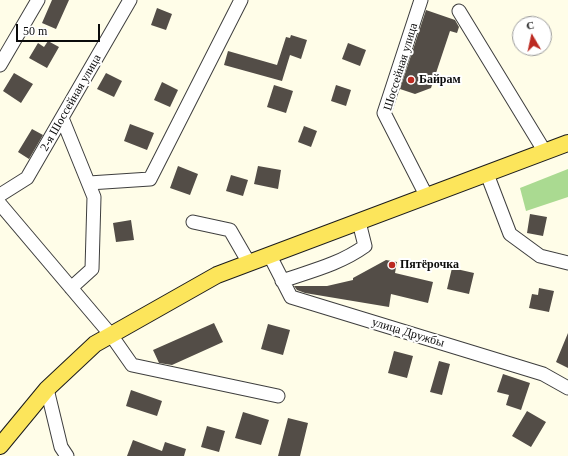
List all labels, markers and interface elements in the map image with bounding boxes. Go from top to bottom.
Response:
scale bar [18,16,102,42]
north arrow [512,16,552,56]
text: С [525,19,535,32]
street label: Шоссейная улица [381,21,421,113]
text: 50 m [23,24,47,38]
street label: 2-я Шоссейная улица [37,52,105,154]
place label: Байрам [419,73,461,87]
marker: Байрам [406,75,416,85]
place label: Пятёрочка [400,258,459,272]
marker: Пятёрочка [387,260,397,270]
street label: улица Дружбы [370,315,446,351]

